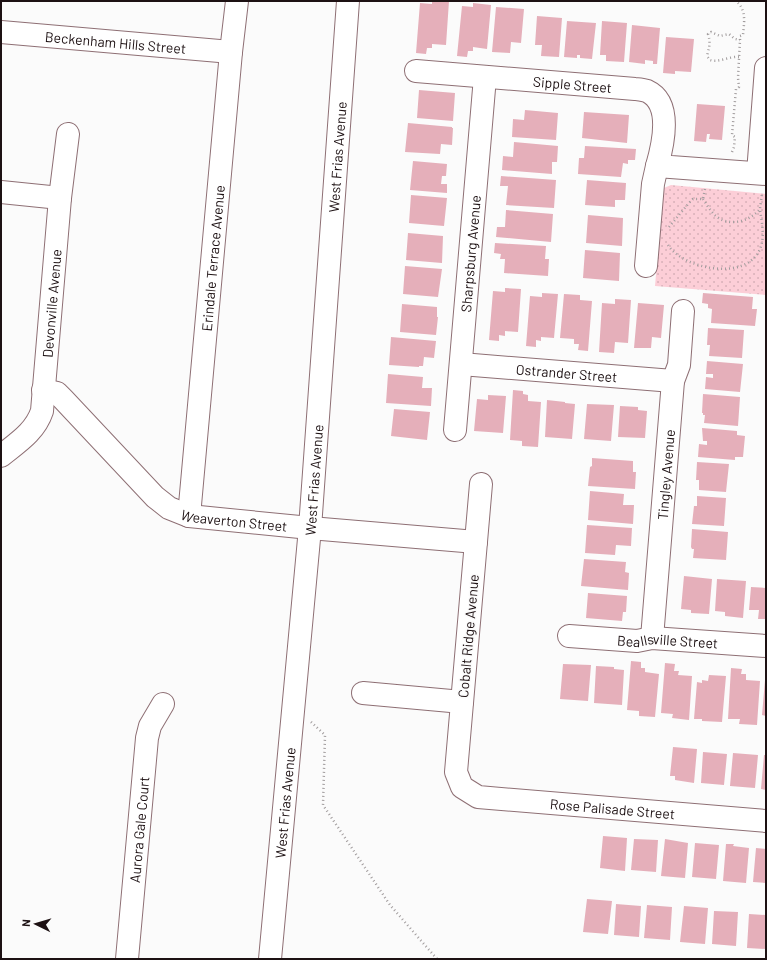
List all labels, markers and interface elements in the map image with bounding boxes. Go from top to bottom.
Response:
street label: Beckenham Hills Street [44,27,187,57]
street label: Sipple Street [532,72,613,96]
street label: West Frias Avenue [324,101,349,213]
street label: Erindale Terrace Avenue [197,184,227,332]
street label: Sharpsburg Avenue [457,194,483,313]
street label: Devonville Avenue [38,248,64,358]
street label: Ostrander Street [515,360,618,385]
street label: West Frias Avenue [301,424,326,536]
street label: Tingley Avenue [653,429,678,520]
street label: Weaverton Street [179,505,288,534]
street label: Cobalt Ridge Avenue [454,573,482,699]
street label: Beallsville Street [617,629,719,651]
street label: West Frias Avenue [271,746,298,859]
street label: Aurora Gale Court [125,776,152,884]
street label: Rose Palisade Street [549,795,676,822]
north arrow [16,904,56,944]
text: N [19,919,32,927]

